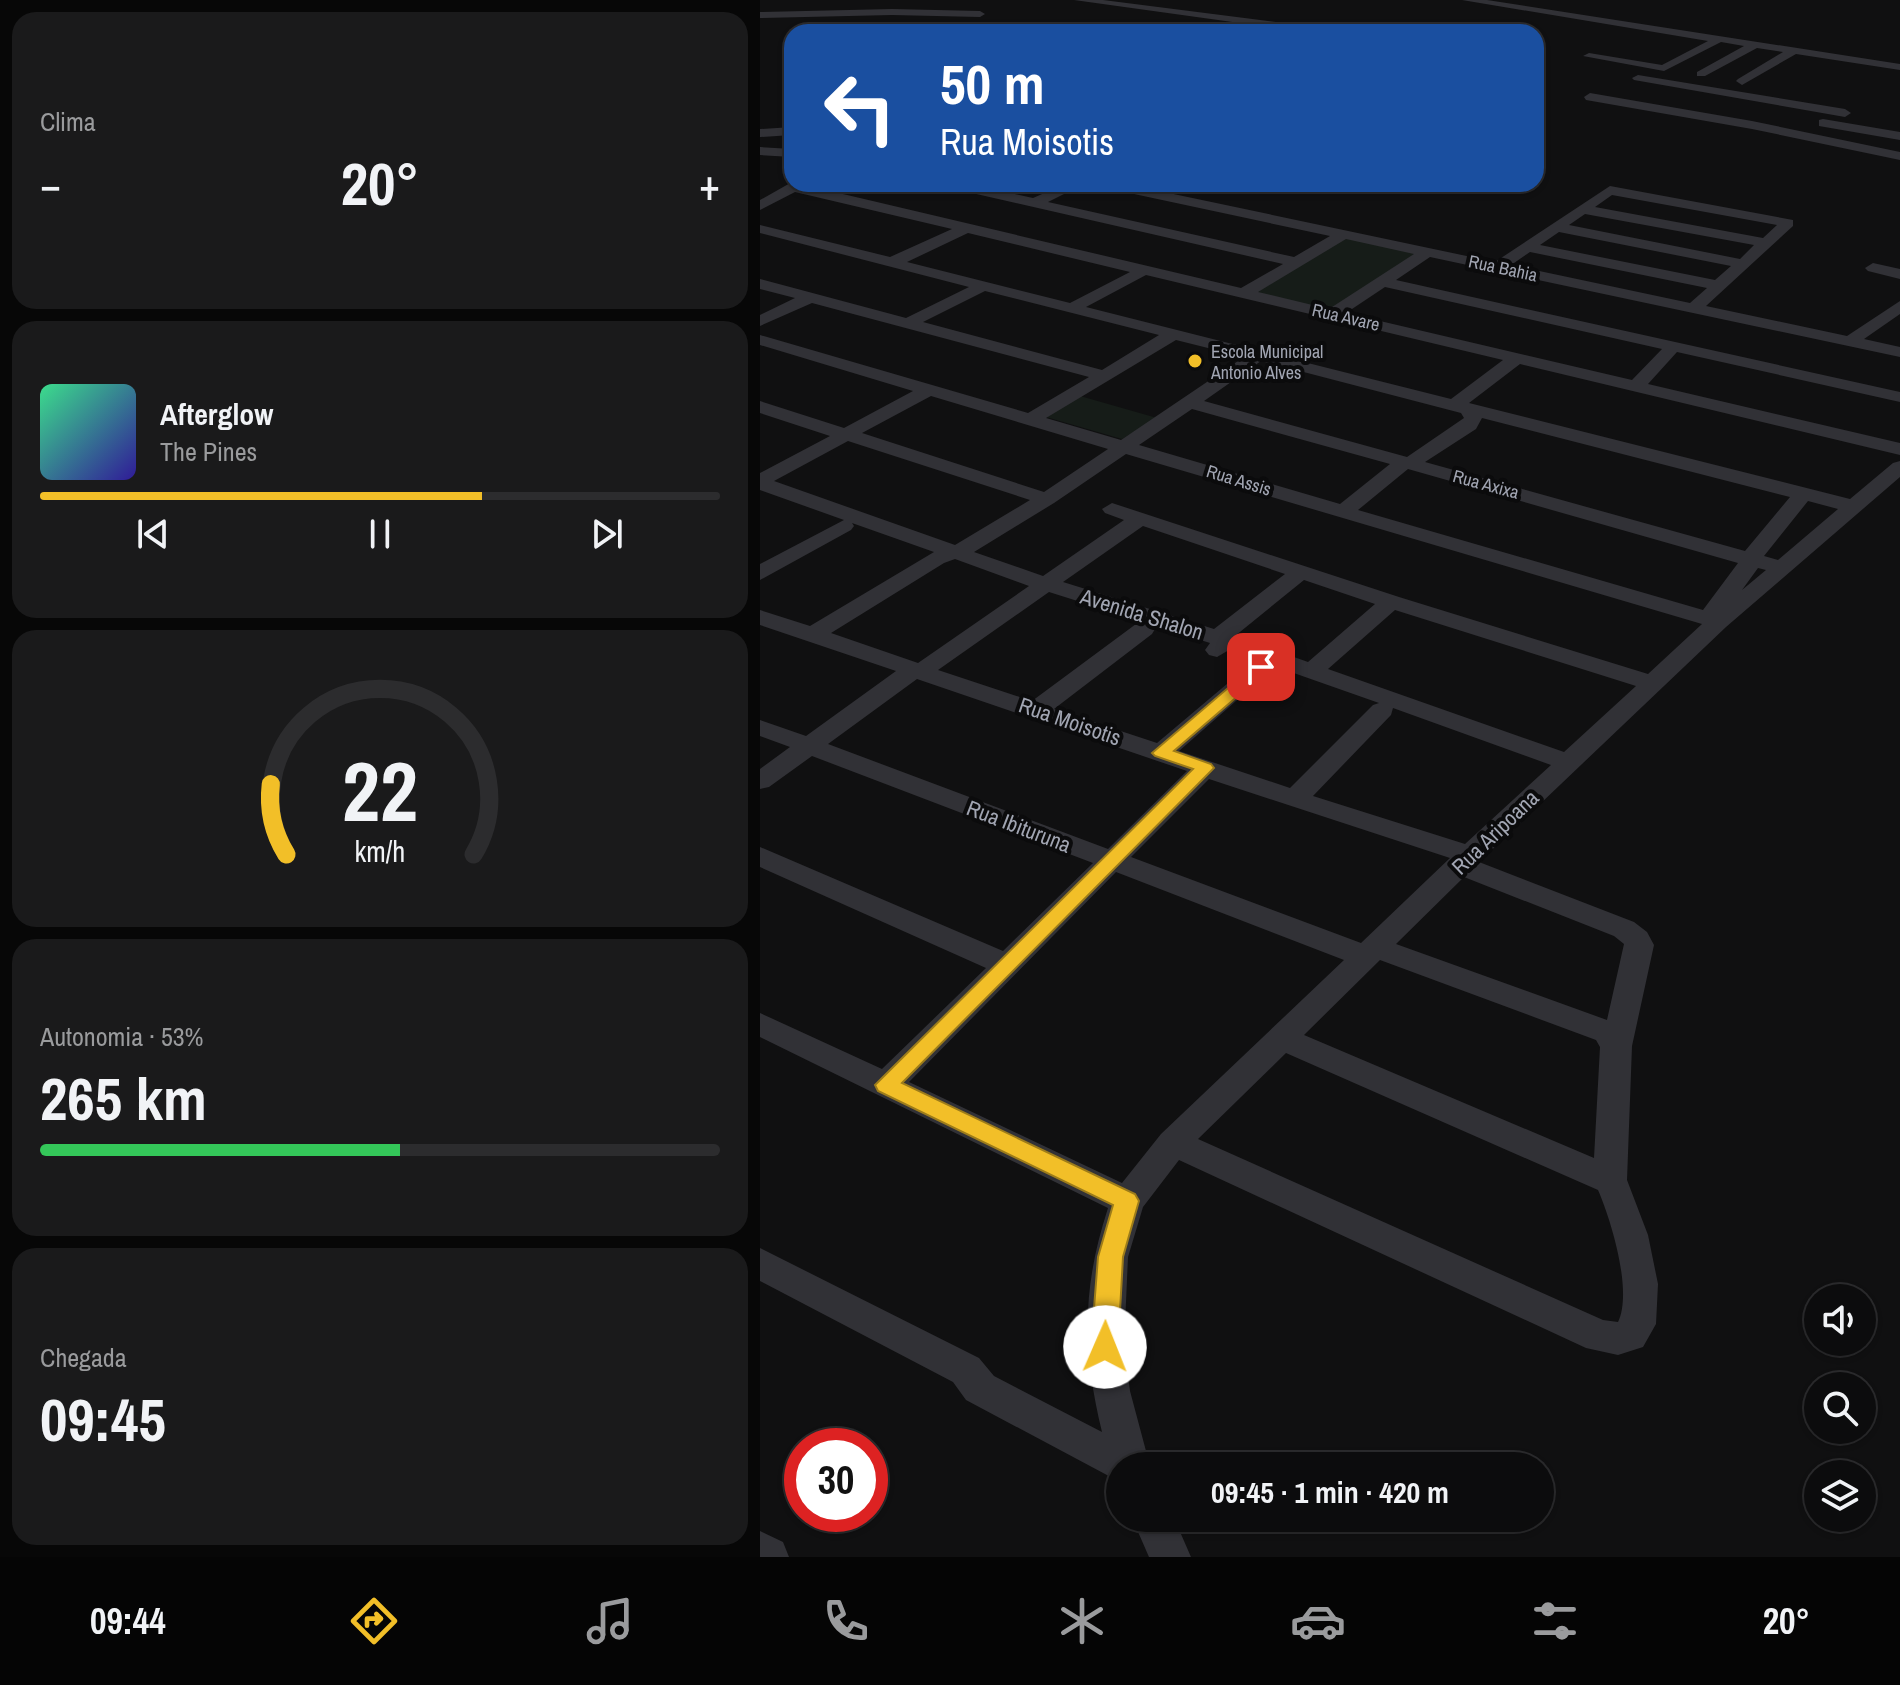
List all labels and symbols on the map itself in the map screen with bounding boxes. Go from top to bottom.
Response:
street label: Rua Bahia [1466,249,1540,287]
street label: Rua Avare [1310,297,1382,337]
place label: Escola Municipal Antonio Alves [1210,339,1323,385]
marker: Escola Municipal Antonio Alves [1186,352,1204,370]
street label: Rua Assis [1204,458,1274,502]
street label: Rua Axixa [1450,463,1522,505]
street label: Avenida Shalon [1076,581,1207,647]
pin [1227,633,1295,701]
street label: Rua Moisotis [1015,690,1125,752]
street label: Rua Aripoana [1445,783,1545,881]
street label: Rua Ibituruna [963,792,1075,860]
position arrow [1063,1305,1147,1389]
speed limit sign: 30 [784,1428,888,1532]

